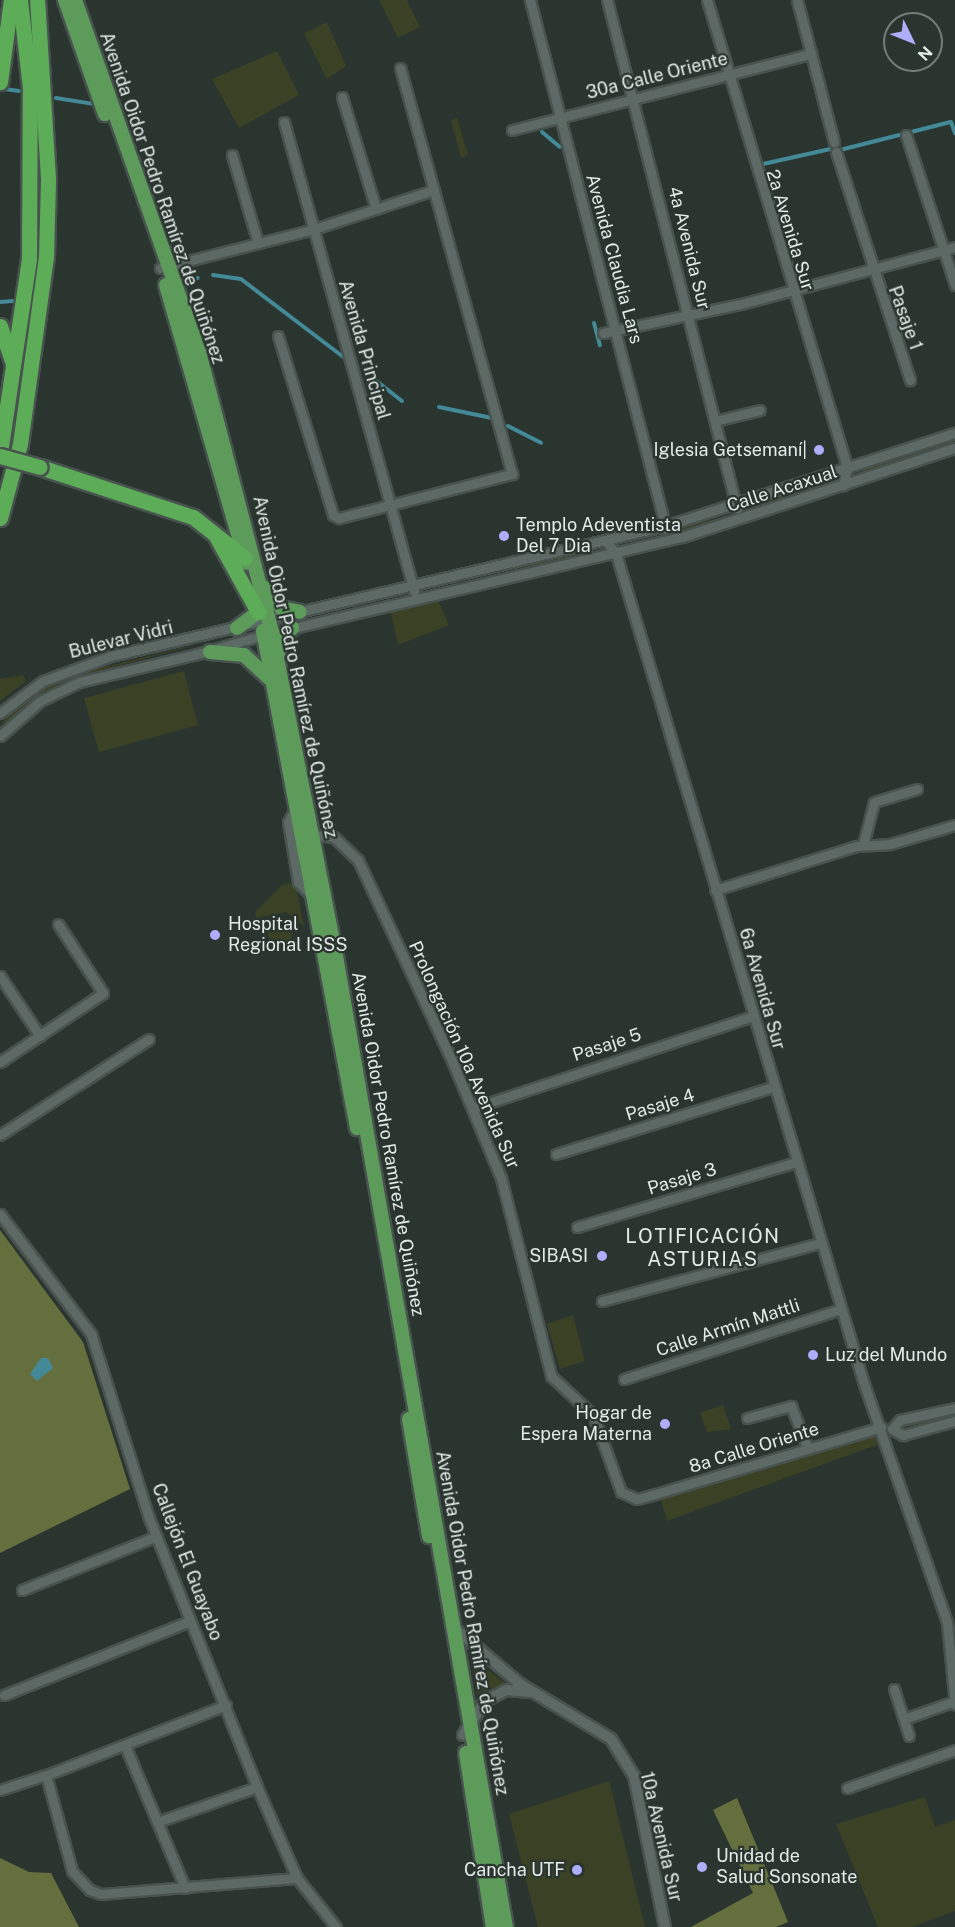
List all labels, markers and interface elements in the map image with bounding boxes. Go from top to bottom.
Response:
north arrow [883,12,943,72]
street label: Avenida Oidor Pedro Ramírez de Quiñónez [95,29,229,367]
text: N [914,42,936,64]
street label: 30a Calle Oriente [584,48,730,104]
street label: 2a Avenida Sur [761,167,819,293]
street label: Avenida Claudia Lars [581,172,647,346]
street label: 4a Avenida Sur [663,184,715,312]
street label: Avenida Principal [334,278,394,422]
street label: Pasaje 1 [883,283,927,353]
place label: Iglesia Getsemaní| [654,439,807,461]
marker: Iglesia Getsemaní| [812,443,826,457]
street label: Calle Acaxual [724,461,840,517]
street label: Avenida Oidor Pedro Ramírez de Quiñónez [248,494,342,840]
place label: Templo Adeventista Del 7 Dia [516,515,681,558]
marker: Templo Adeventista Del 7 Dia [497,529,511,543]
street label: Bulevar Vidri [67,617,175,663]
place label: Hospital Regional ISSS [228,914,348,956]
marker: Hospital Regional ISSS [206,926,224,944]
street label: 6a Avenida Sur [734,926,790,1052]
street label: Prolongación 10a Avenida Sur [404,938,524,1172]
street label: Avenida Oidor Pedro Ramírez de Quiñónez [347,970,429,1318]
street label: Pasaje 5 [570,1024,644,1066]
street label: Pasaje 4 [623,1084,697,1126]
street label: Pasaje 3 [645,1158,719,1200]
district label: LOTIFICACIÓN ASTURIAS [625,1225,781,1272]
place label: SIBASI [529,1245,588,1267]
marker: SIBASI [593,1247,611,1265]
street label: Calle Armín Mattli [653,1295,803,1361]
place label: Luz del Mundo [825,1344,947,1366]
marker: Luz del Mundo [806,1348,820,1362]
place label: Hogar de Espera Materna [520,1403,652,1446]
marker: Hogar de Espera Materna [656,1415,674,1433]
street label: 8a Calle Oriente [686,1418,822,1478]
street label: Avenida Oidor Pedro Ramírez de Quiñónez [431,1449,513,1797]
street label: Callejón El Guayabo [147,1480,227,1644]
street label: 10a Avenida Sur [636,1770,686,1904]
place label: Unidad de Salud Sonsonate [716,1846,857,1888]
marker: Unidad de Salud Sonsonate [693,1858,711,1876]
place label: Cancha UTF [464,1859,565,1881]
marker: Cancha UTF [570,1863,584,1877]

